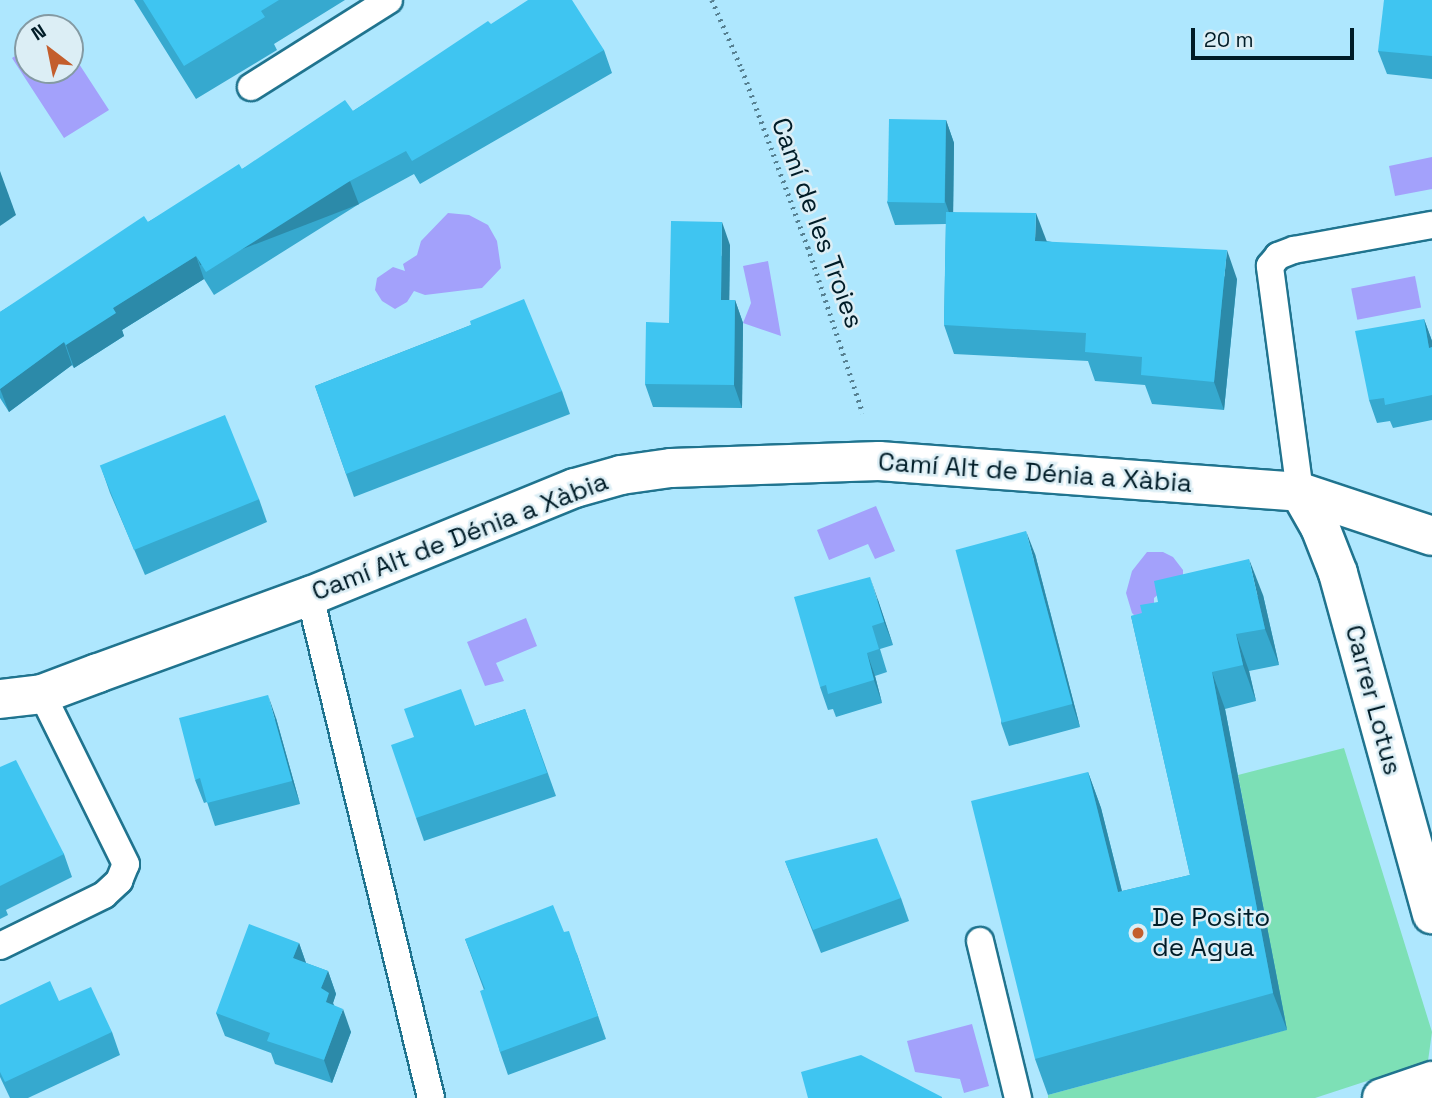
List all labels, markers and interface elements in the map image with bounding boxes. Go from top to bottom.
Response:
north arrow [14,14,84,84]
scale bar [1194,14,1357,58]
text: N [27,18,51,46]
text: 20 m [1204,26,1254,53]
street label: Camí de les Troies [764,113,870,333]
street label: Camí Alt de Dénia a Xàbia [877,446,1193,500]
street label: Camí Alt de Dénia a Xàbia [307,466,613,608]
street label: Carrer Lotus [1338,622,1408,778]
place label: De Posito de Agua [1152,902,1270,964]
marker: De Posito de Agua [1130,925,1146,941]

